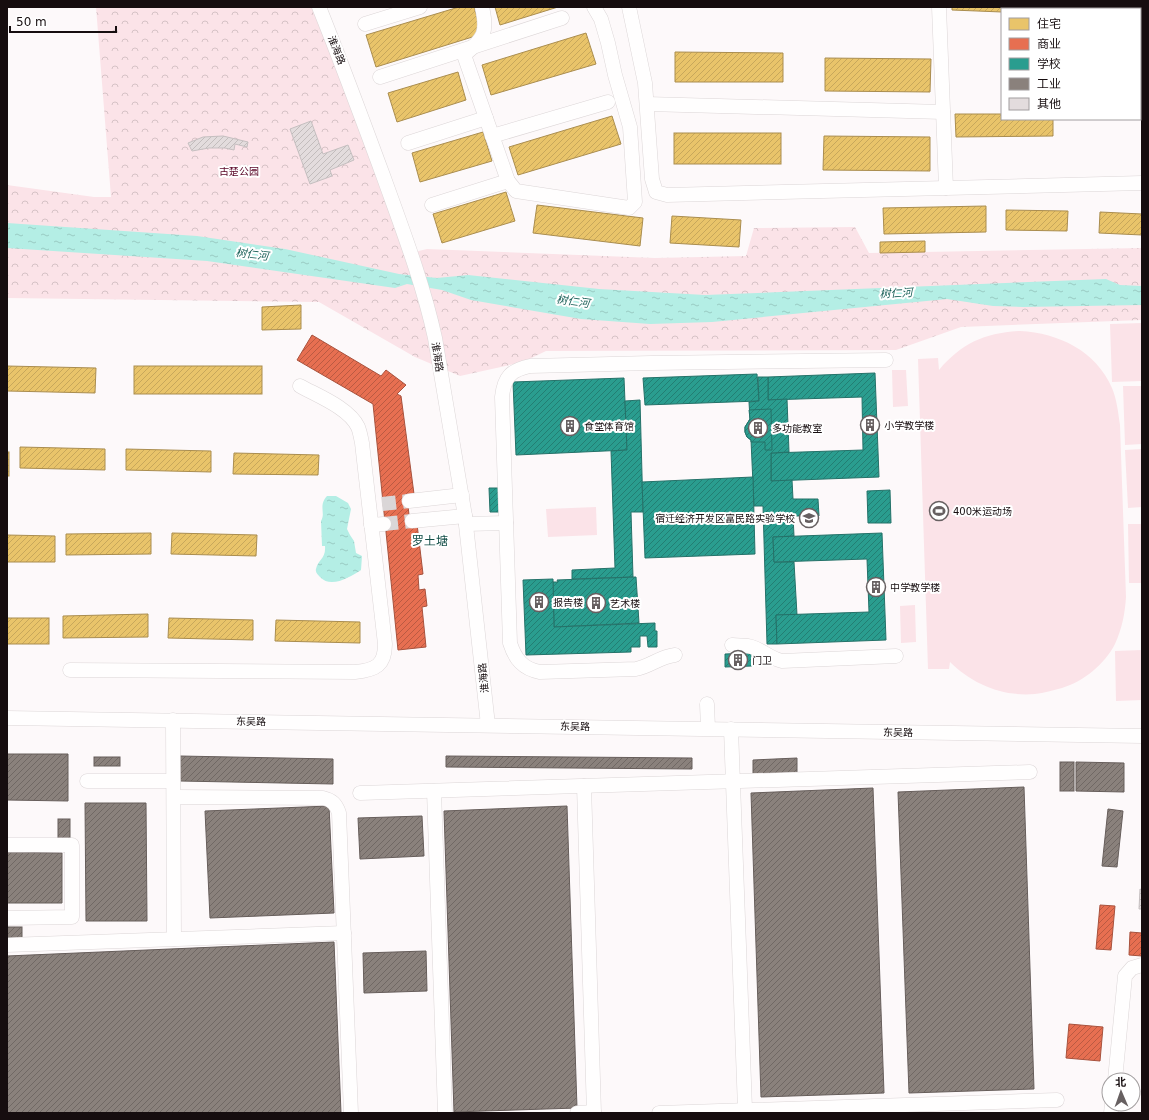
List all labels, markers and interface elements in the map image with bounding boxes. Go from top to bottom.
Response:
scale bar [10,8,116,34]
legend [1001,8,1141,120]
text: 50 m [16,15,47,29]
text: 住宅 [1037,17,1061,31]
street label: 淮海路 [326,34,347,66]
text: 商业 [1037,37,1061,51]
text: 学校 [1037,57,1061,71]
text: 工业 [1037,77,1061,91]
text: 其他 [1037,97,1061,111]
park label: 古楚公园 [219,166,259,177]
water label: 树仁河 [235,246,271,263]
water label: 树仁河 [879,286,915,301]
water label: 树仁河 [556,293,592,311]
street label: 淮海路 [430,341,445,373]
building icon: 小学教学楼 [859,414,881,436]
building icon: 食堂体育馆 [559,415,581,437]
building icon: 多功能教室 [747,417,769,439]
place label: 小学教学楼 [884,420,934,431]
place label: 食堂体育馆 [584,421,634,432]
place label: 多功能教室 [772,423,822,434]
sports icon: 400米运动场 [928,500,950,522]
place label: 400米运动场 [953,506,1012,517]
school or university icon: 宿迁经济开发区富民路实验学校 [798,507,820,529]
place label: 宿迁经济开发区富民路实验学校 [655,513,795,524]
district label: 罗土塘 [412,534,448,548]
building icon: 中学教学楼 [865,576,887,598]
place label: 中学教学楼 [890,582,940,593]
building icon: 报告楼 [528,591,550,613]
building icon: 艺术楼 [585,592,607,614]
place label: 报告楼 [553,597,583,608]
place label: 艺术楼 [610,598,640,609]
building icon: 门卫 [727,649,749,671]
place label: 门卫 [752,655,772,666]
street label: 淮海路 [476,662,491,693]
street label: 东吴路 [236,716,266,727]
street label: 东吴路 [560,721,590,732]
street label: 东吴路 [883,727,913,738]
north arrow [1101,1072,1141,1112]
text: 北 [1115,1076,1126,1089]

